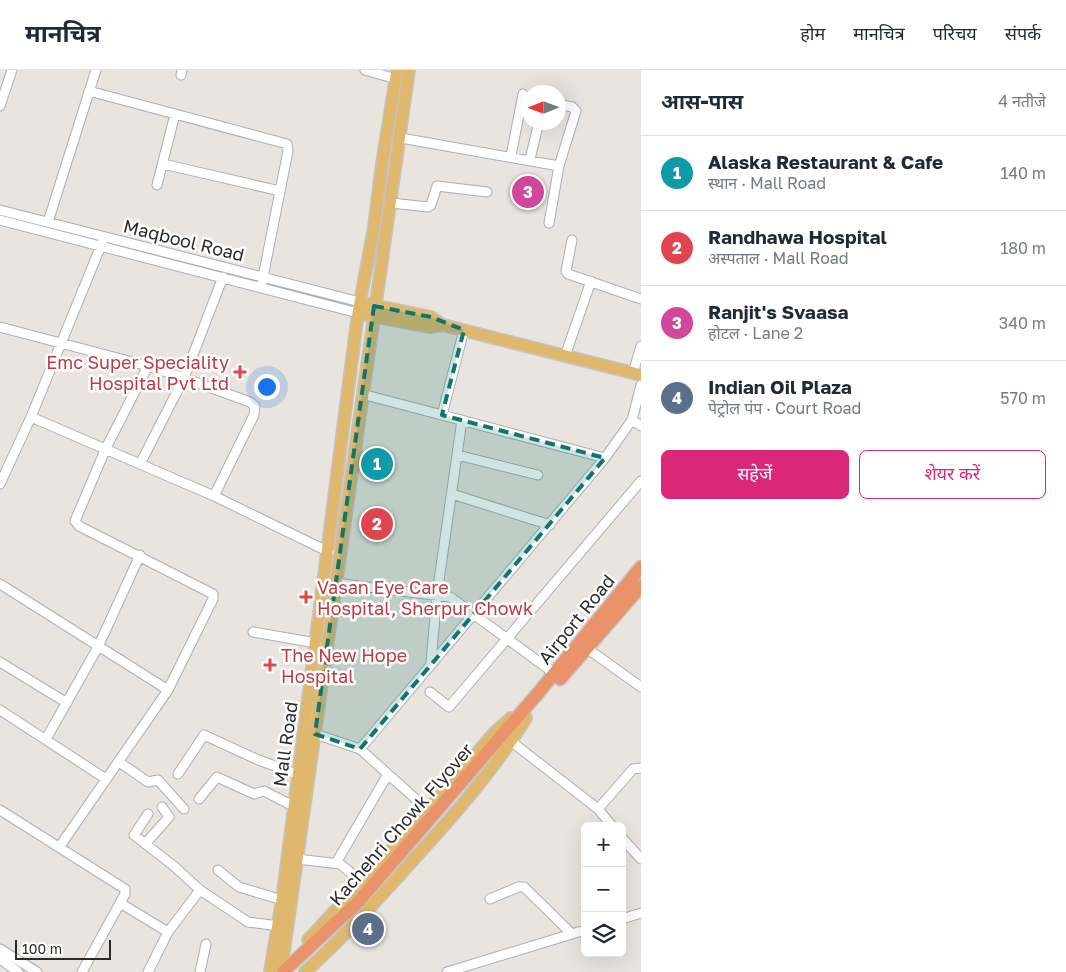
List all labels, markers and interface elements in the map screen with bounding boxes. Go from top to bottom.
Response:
text: मानचित्र [25,18,101,47]
text: होम [800,22,825,44]
text: मानचित्र [853,22,905,44]
text: परिचय [933,22,977,44]
text: संपर्क [1005,22,1041,44]
north arrow [521,85,566,130]
text: आस-पास [661,88,743,114]
text: 4 नतीजे [998,91,1046,111]
text: Alaska Restaurant & Cafe [708,150,943,173]
text: 1 [673,163,681,183]
text: 140 m [1000,163,1046,183]
pin: 3 [512,173,544,211]
text: स्थान · Mall Road [708,173,826,193]
street label: Maqbool Road [121,214,247,266]
text: Randhawa Hospital [708,225,887,248]
text: 2 [672,238,682,258]
text: 180 m [1000,238,1046,258]
text: अस्पताल · Mall Road [708,248,849,268]
text: Ranjit's Svaasa [708,300,849,323]
text: 3 [672,313,682,333]
text: 340 m [999,313,1046,333]
text: होटल · Lane 2 [708,323,803,343]
place label: Emc Super Speciality Hospital Pvt Ltd [46,351,229,394]
marker: Emc Super Speciality Hospital Pvt Ltd [233,365,247,379]
your location [254,374,280,400]
text: Indian Oil Plaza [708,375,852,398]
text: 4 [672,388,682,408]
text: 570 m [1000,388,1046,408]
text: पेट्रोल पंप · Court Road [708,398,861,418]
pin: 1 [361,445,393,483]
button: सहेजें [661,450,849,499]
button: शेयर करें [859,450,1046,499]
pin: 2 [361,505,393,543]
street label: Airport Road [533,570,619,668]
place label: Vasan Eye Care Hospital, Sherpur Chowk [317,576,533,619]
marker: Vasan Eye Care Hospital, Sherpur Chowk [299,590,313,604]
place label: The New Hope Hospital [281,644,407,687]
marker: The New Hope Hospital [263,658,277,672]
street label: Mall Road [268,700,302,788]
street label: Kachehri Chowk Flyover [325,738,477,910]
map controls [581,822,626,957]
button: + [581,822,626,867]
button: − [581,867,626,912]
pin: 4 [352,910,384,948]
button: layers [581,912,626,957]
scale bar [15,937,111,960]
text: 100 m [22,940,62,957]

